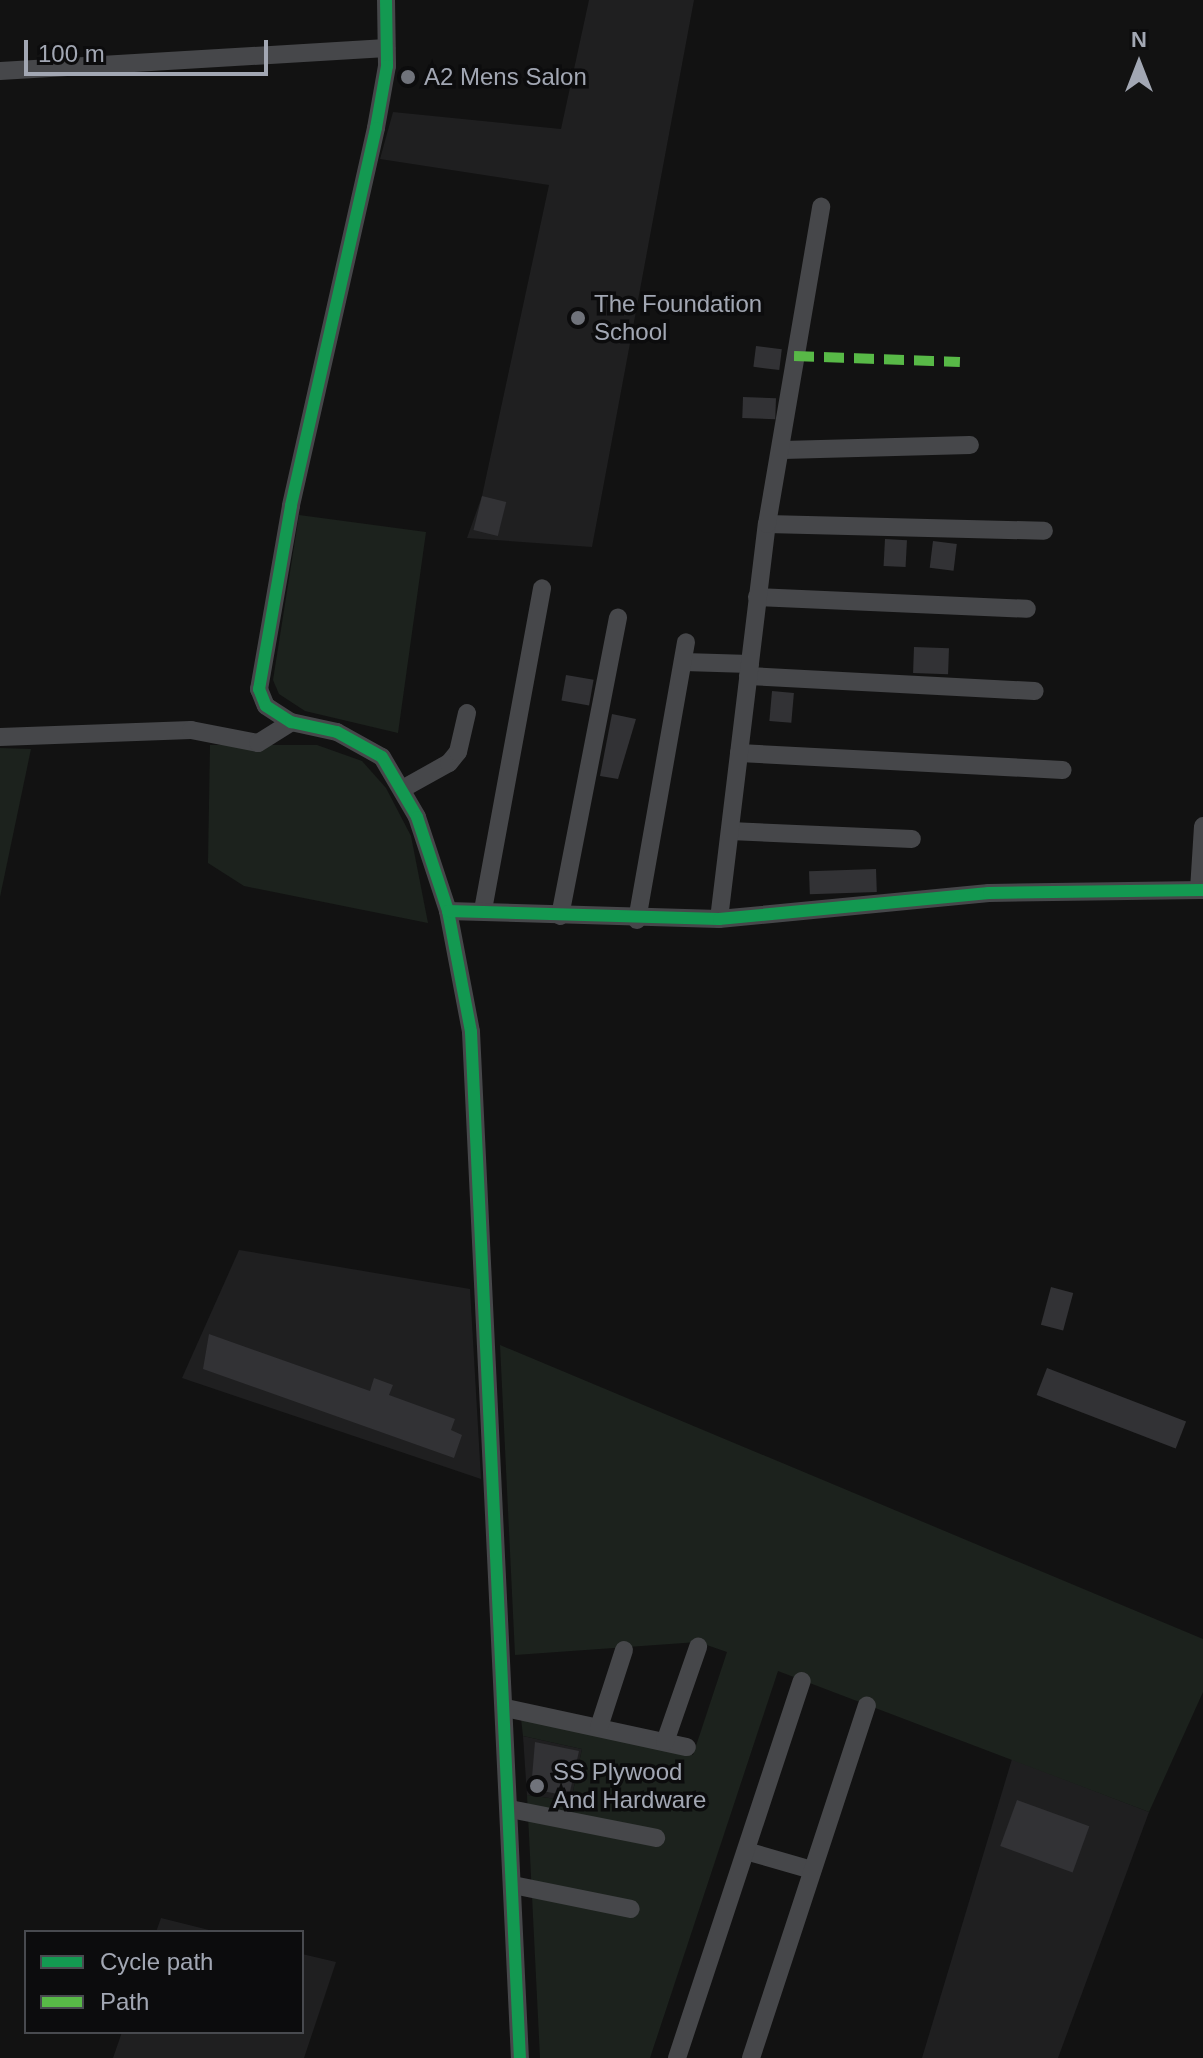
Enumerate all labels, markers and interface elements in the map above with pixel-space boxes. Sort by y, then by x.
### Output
scale bar [28,24,272,74]
north arrow [1099,24,1179,104]
text: N [1131,27,1147,52]
text: 100 m [38,40,105,67]
place label: A2 Mens Salon [424,63,587,91]
marker: A2 Mens Salon [399,68,417,86]
place label: The Foundation School [594,290,762,346]
marker: The Foundation School [569,309,587,327]
place label: SS Plywood And Hardware [553,1758,706,1814]
marker: SS Plywood And Hardware [528,1777,546,1795]
legend [24,1930,304,2034]
text: Cycle path [100,1948,213,1975]
text: Path [100,1988,149,2015]

